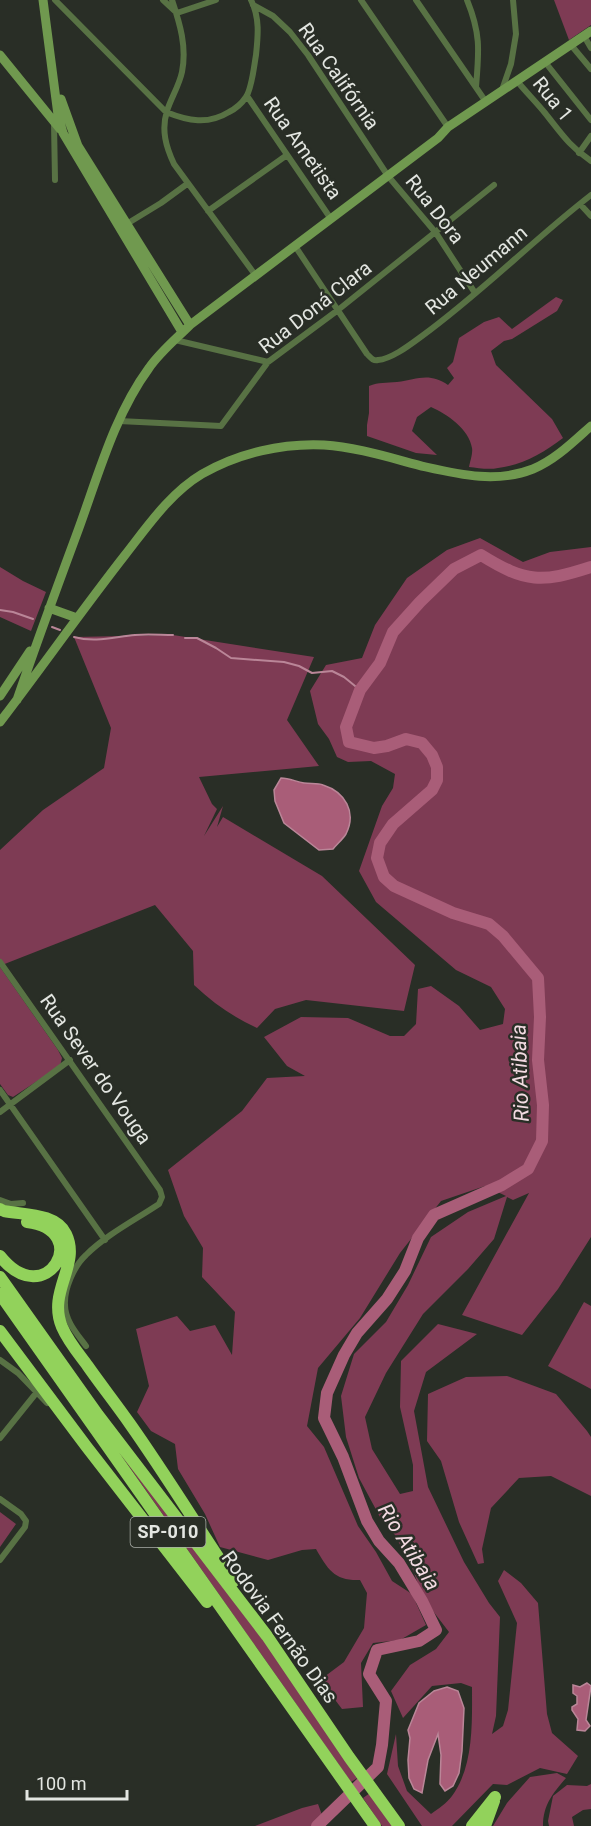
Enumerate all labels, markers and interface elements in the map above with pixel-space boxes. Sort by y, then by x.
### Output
street label: Rua Califórnia [293,18,385,134]
street label: Rua 1 [528,72,578,126]
street label: Rua Ametista [259,92,347,204]
street label: Rua Dora [401,170,469,248]
street label: Rua Neumann [420,220,532,320]
street label: Rua Doná Clara [254,255,376,359]
street label: Rua Sever do Vouga [35,989,157,1149]
water label: Rio Atibaia [506,1024,534,1122]
water label: Rio Atibaia [373,1499,445,1595]
road number: SP-010 [130,1517,206,1547]
street label: Rodovia Fernão Dias [217,1546,343,1708]
scale bar [27,1763,128,1801]
text: 100 m [36,1773,87,1794]

